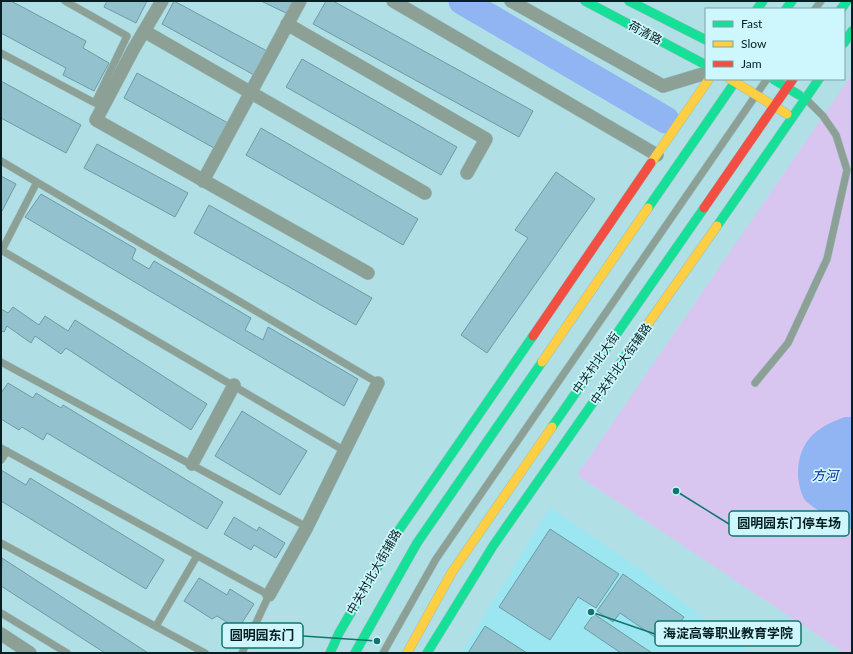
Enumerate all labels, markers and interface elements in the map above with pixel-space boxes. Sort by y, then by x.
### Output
legend [705,8,845,80]
text: Fast [741,16,763,31]
street label: 荷清路 [626,17,665,48]
text: Slow [741,36,767,51]
text: Jam [741,56,762,71]
street label: 中关村北大街辅路 [587,320,654,407]
street label: 中关村北大街 [569,329,622,397]
water label: 方河 [812,467,841,483]
callout: 圆明园东门停车场 [729,511,849,536]
text: 圆明园东门停车场 [737,515,841,531]
street label: 中关村北大街辅路 [343,526,404,617]
callout: 海淀高等职业教育学院 [655,621,801,646]
callout: 圆明园东门 [222,623,303,648]
text: 海淀高等职业教育学院 [663,625,793,641]
text: 圆明园东门 [229,627,295,643]

